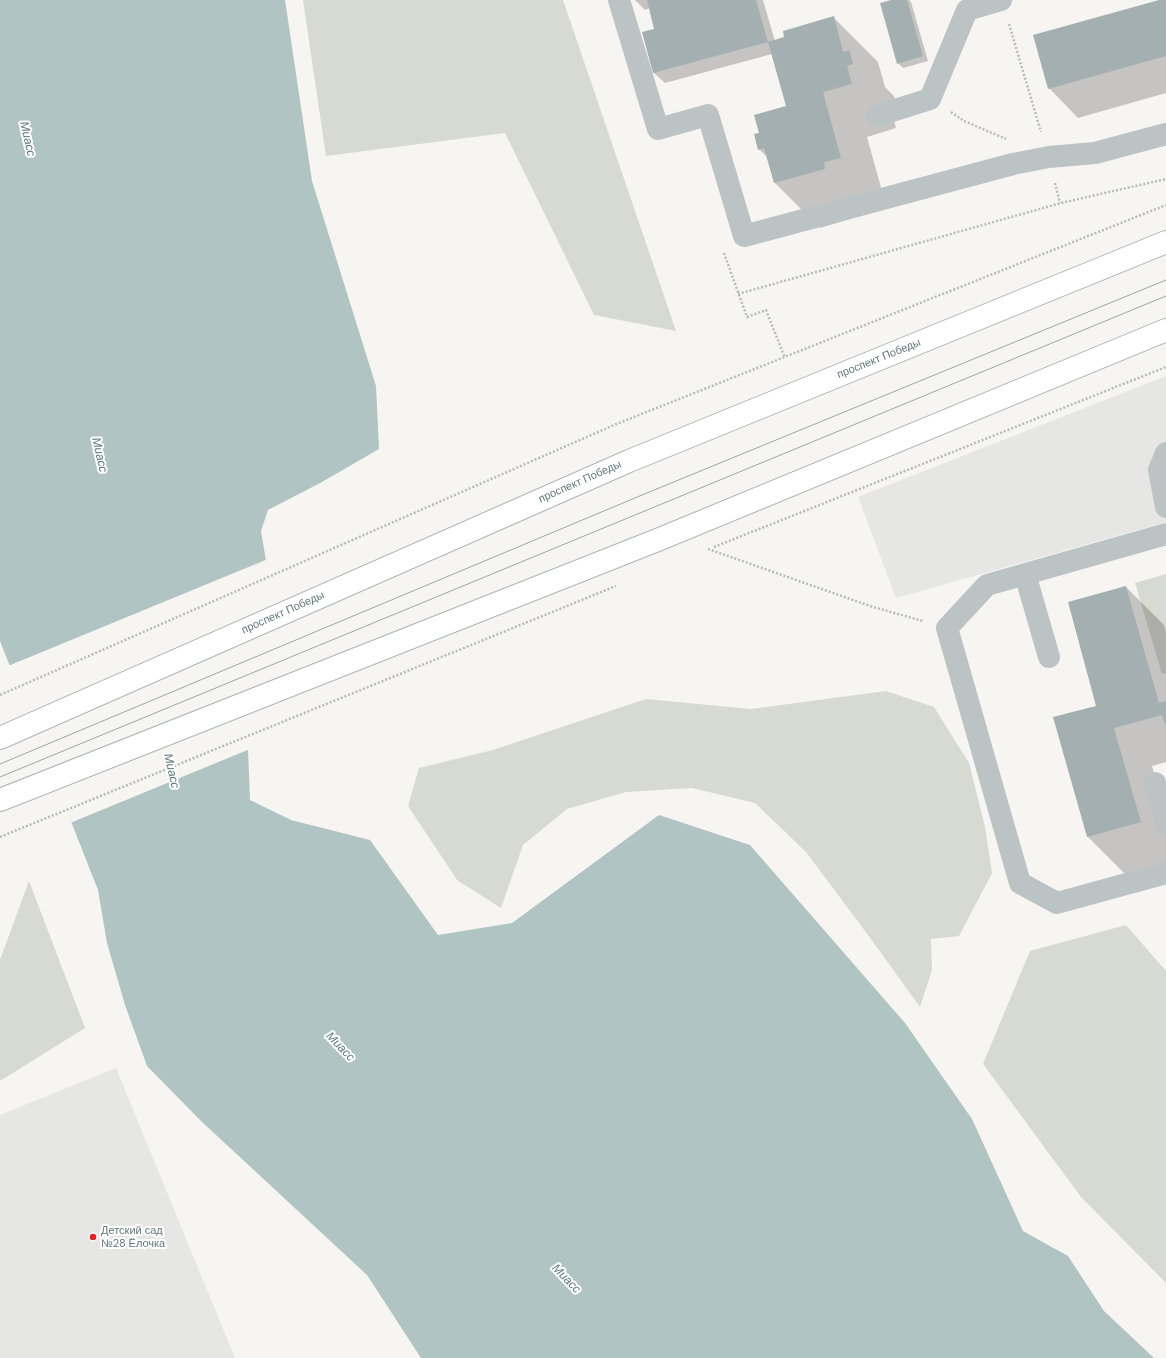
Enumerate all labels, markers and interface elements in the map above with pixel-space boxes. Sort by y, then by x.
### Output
water label: Миасс [16,120,38,158]
street label: проспект Победы [835,336,923,382]
water label: Миасс [88,436,110,474]
street label: проспект Победы [537,458,623,506]
street label: проспект Победы [240,589,326,637]
water label: Миасс [160,752,182,790]
water label: Миасс [323,1029,357,1065]
place label: Детский сад №28 Ёлочка [101,1224,165,1250]
marker: Детский сад №28 Ёлочка [88,1232,98,1242]
water label: Миасс [549,1261,583,1297]

